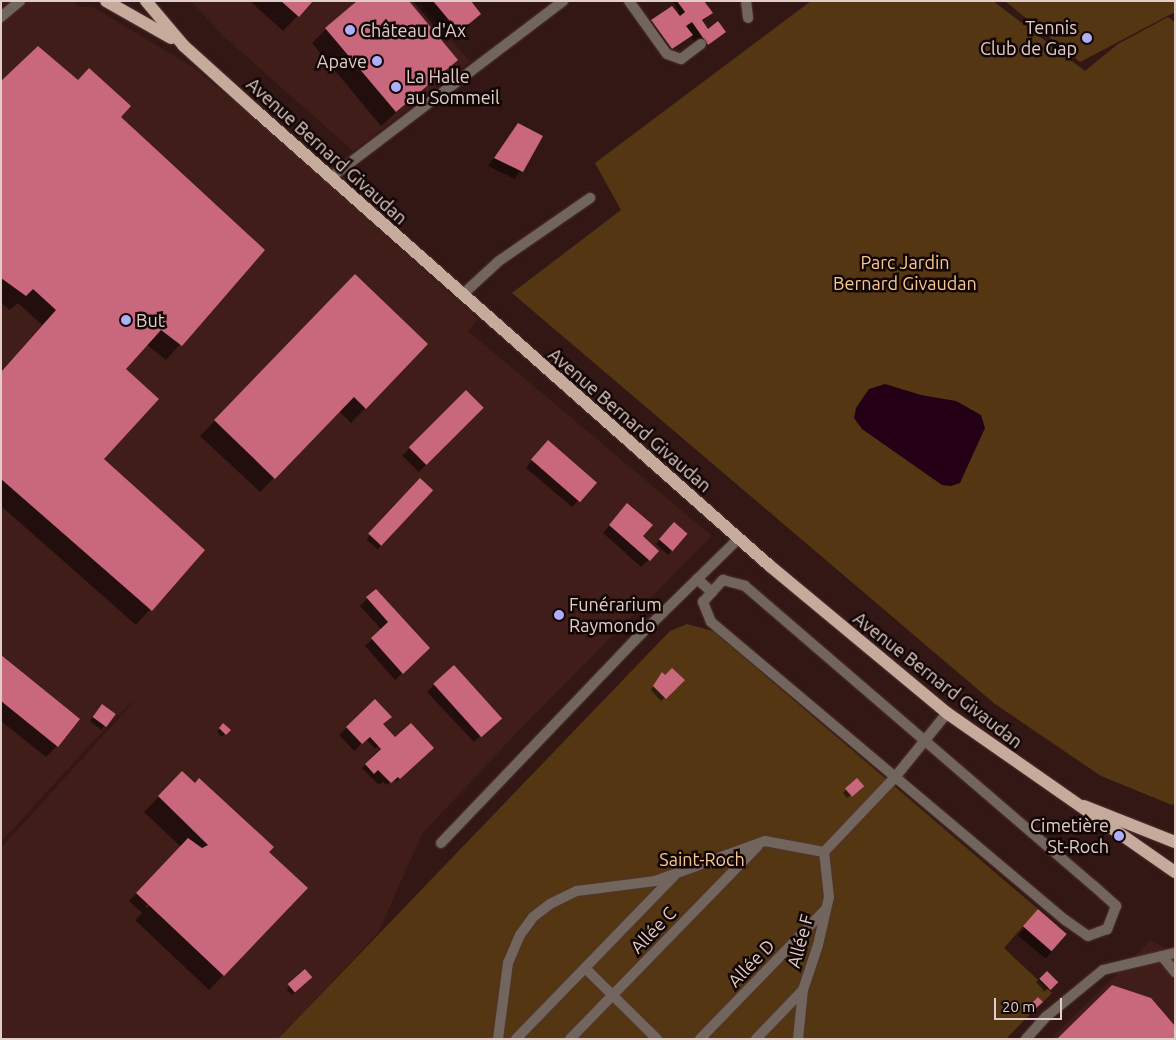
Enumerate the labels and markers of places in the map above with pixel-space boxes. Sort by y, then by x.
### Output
place label: Tennis Club de Gap [980,17,1077,59]
place label: Château d'Ax [360,19,466,41]
marker: Château d'Ax [344,24,356,36]
marker: Tennis Club de Gap [1081,32,1093,44]
place label: Apave [317,50,367,72]
marker: Apave [371,55,383,67]
place label: La Halle au Sommeil [406,66,500,108]
marker: La Halle au Sommeil [390,81,402,93]
place label: But [136,309,165,331]
marker: But [120,314,132,326]
place label: Funérarium Raymondo [569,594,662,636]
marker: Funérarium Raymondo [553,609,565,621]
place label: Cimetière St-Roch [1030,815,1109,858]
marker: Cimetière St-Roch [1113,830,1125,842]

